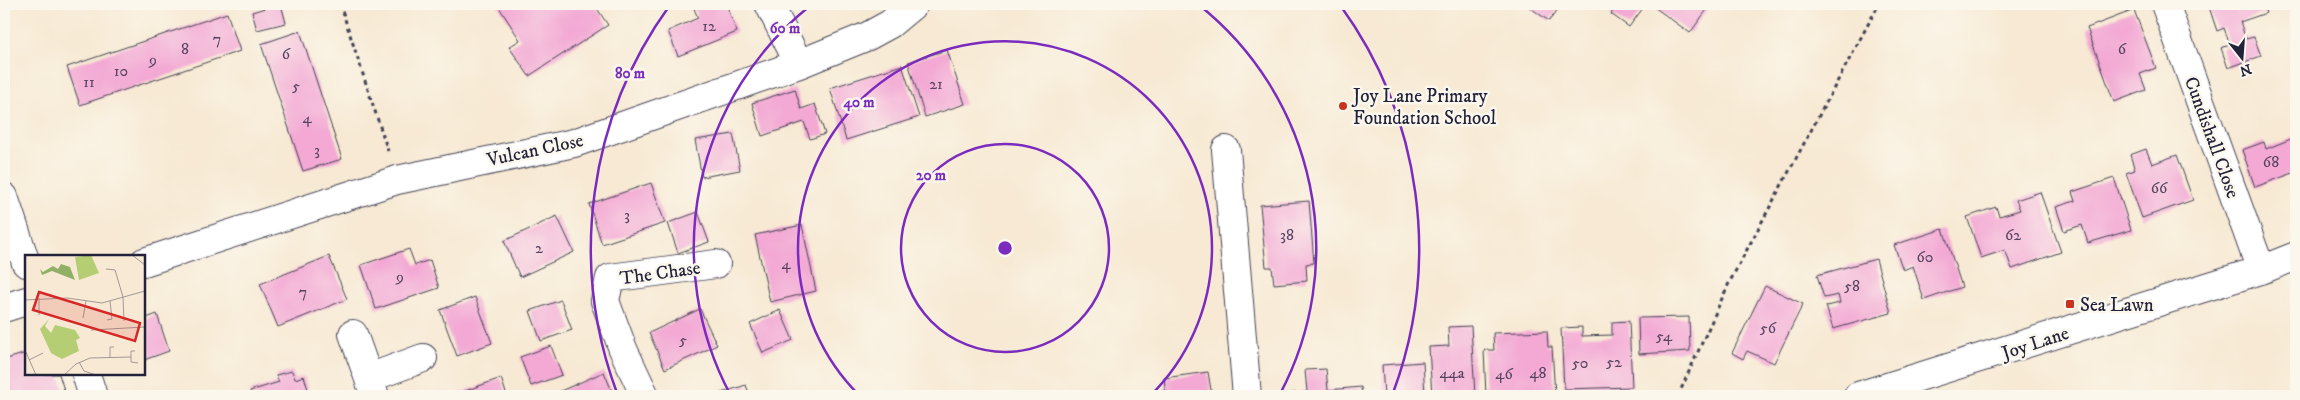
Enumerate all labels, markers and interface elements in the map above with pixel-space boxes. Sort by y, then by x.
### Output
house number: 12 [702,16,716,36]
text: 60 m [770,19,801,38]
house number: 7 [213,29,221,49]
north arrow [2218,32,2268,82]
house number: 8 [181,39,189,59]
house number: 6 [2118,39,2127,59]
house number: 6 [282,44,291,64]
house number: 9 [148,50,157,70]
text: N [2237,59,2254,80]
house number: 10 [114,61,128,81]
text: 80 m [615,64,646,83]
house number: 11 [83,72,95,92]
house number: 21 [929,74,943,94]
street label: Cundishall Close [2179,74,2244,202]
house number: 5 [292,76,300,96]
place label: Joy Lane Primary Foundation School [1351,85,1497,130]
text: 40 m [842,93,875,112]
marker: Joy Lane Primary Foundation School [1337,100,1349,112]
house number: 4 [302,108,312,128]
street label: Vulcan Close [484,129,586,172]
house number: 3 [314,140,320,160]
house number: 68 [2263,152,2279,172]
text: 20 m [916,166,947,185]
house number: 66 [2151,178,2168,198]
house number: 3 [624,205,630,225]
house number: 38 [1280,225,1294,245]
house number: 62 [2005,225,2021,245]
house number: 2 [535,238,543,258]
centre of rings [996,239,1014,257]
house number: 60 [1917,247,1933,267]
house number: 4 [781,254,791,274]
inset map [25,255,145,375]
street label: The Chase [618,256,702,291]
house number: 9 [395,267,404,287]
house number: 58 [1844,276,1860,296]
house number: 7 [299,282,307,302]
place label: Sea Lawn [2080,294,2154,317]
marker: Sea Lawn [2064,298,2076,310]
house number: 56 [1760,318,1777,338]
street label: Joy Lane [1997,322,2072,366]
house number: 54 [1656,326,1673,346]
house number: 5 [679,330,687,350]
house number: 52 [1606,352,1622,372]
house number: 50 [1572,353,1588,373]
house number: 44a [1439,363,1465,383]
house number: 48 [1529,363,1547,383]
house number: 46 [1495,364,1513,384]

